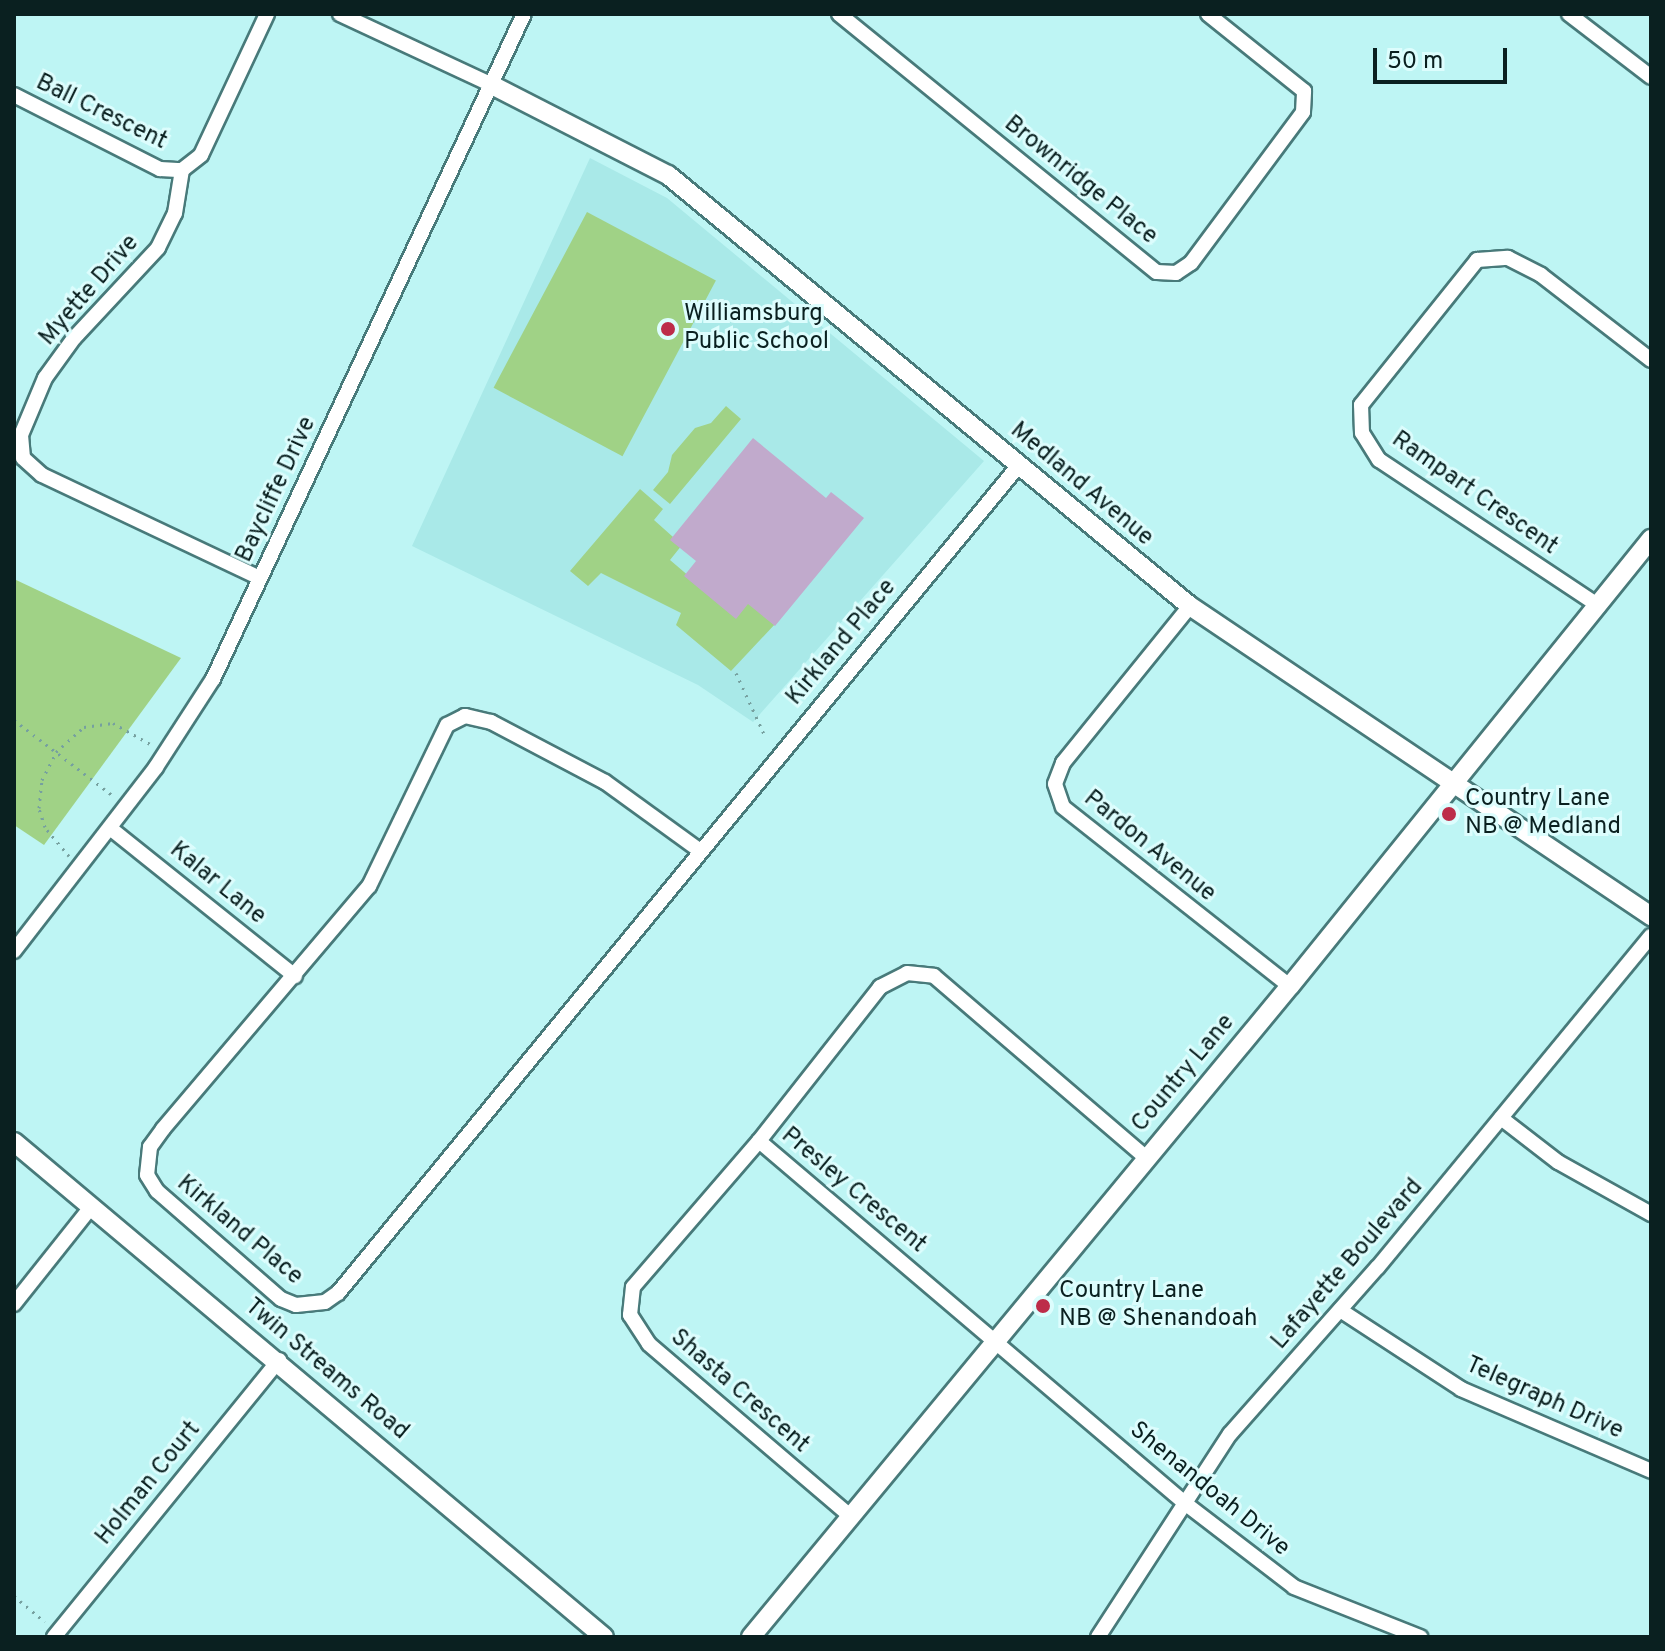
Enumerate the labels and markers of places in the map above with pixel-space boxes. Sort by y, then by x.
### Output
place label: Williamsburg Public School [684,301,829,357]
marker: Williamsburg Public School [659,320,677,338]
place label: Country Lane NB @ Medland [1465,786,1621,842]
marker: Country Lane NB @ Medland [1440,805,1458,823]
place label: Country Lane NB @ Shenandoah [1059,1278,1258,1334]
marker: Country Lane NB @ Shenandoah [1034,1297,1052,1315]

